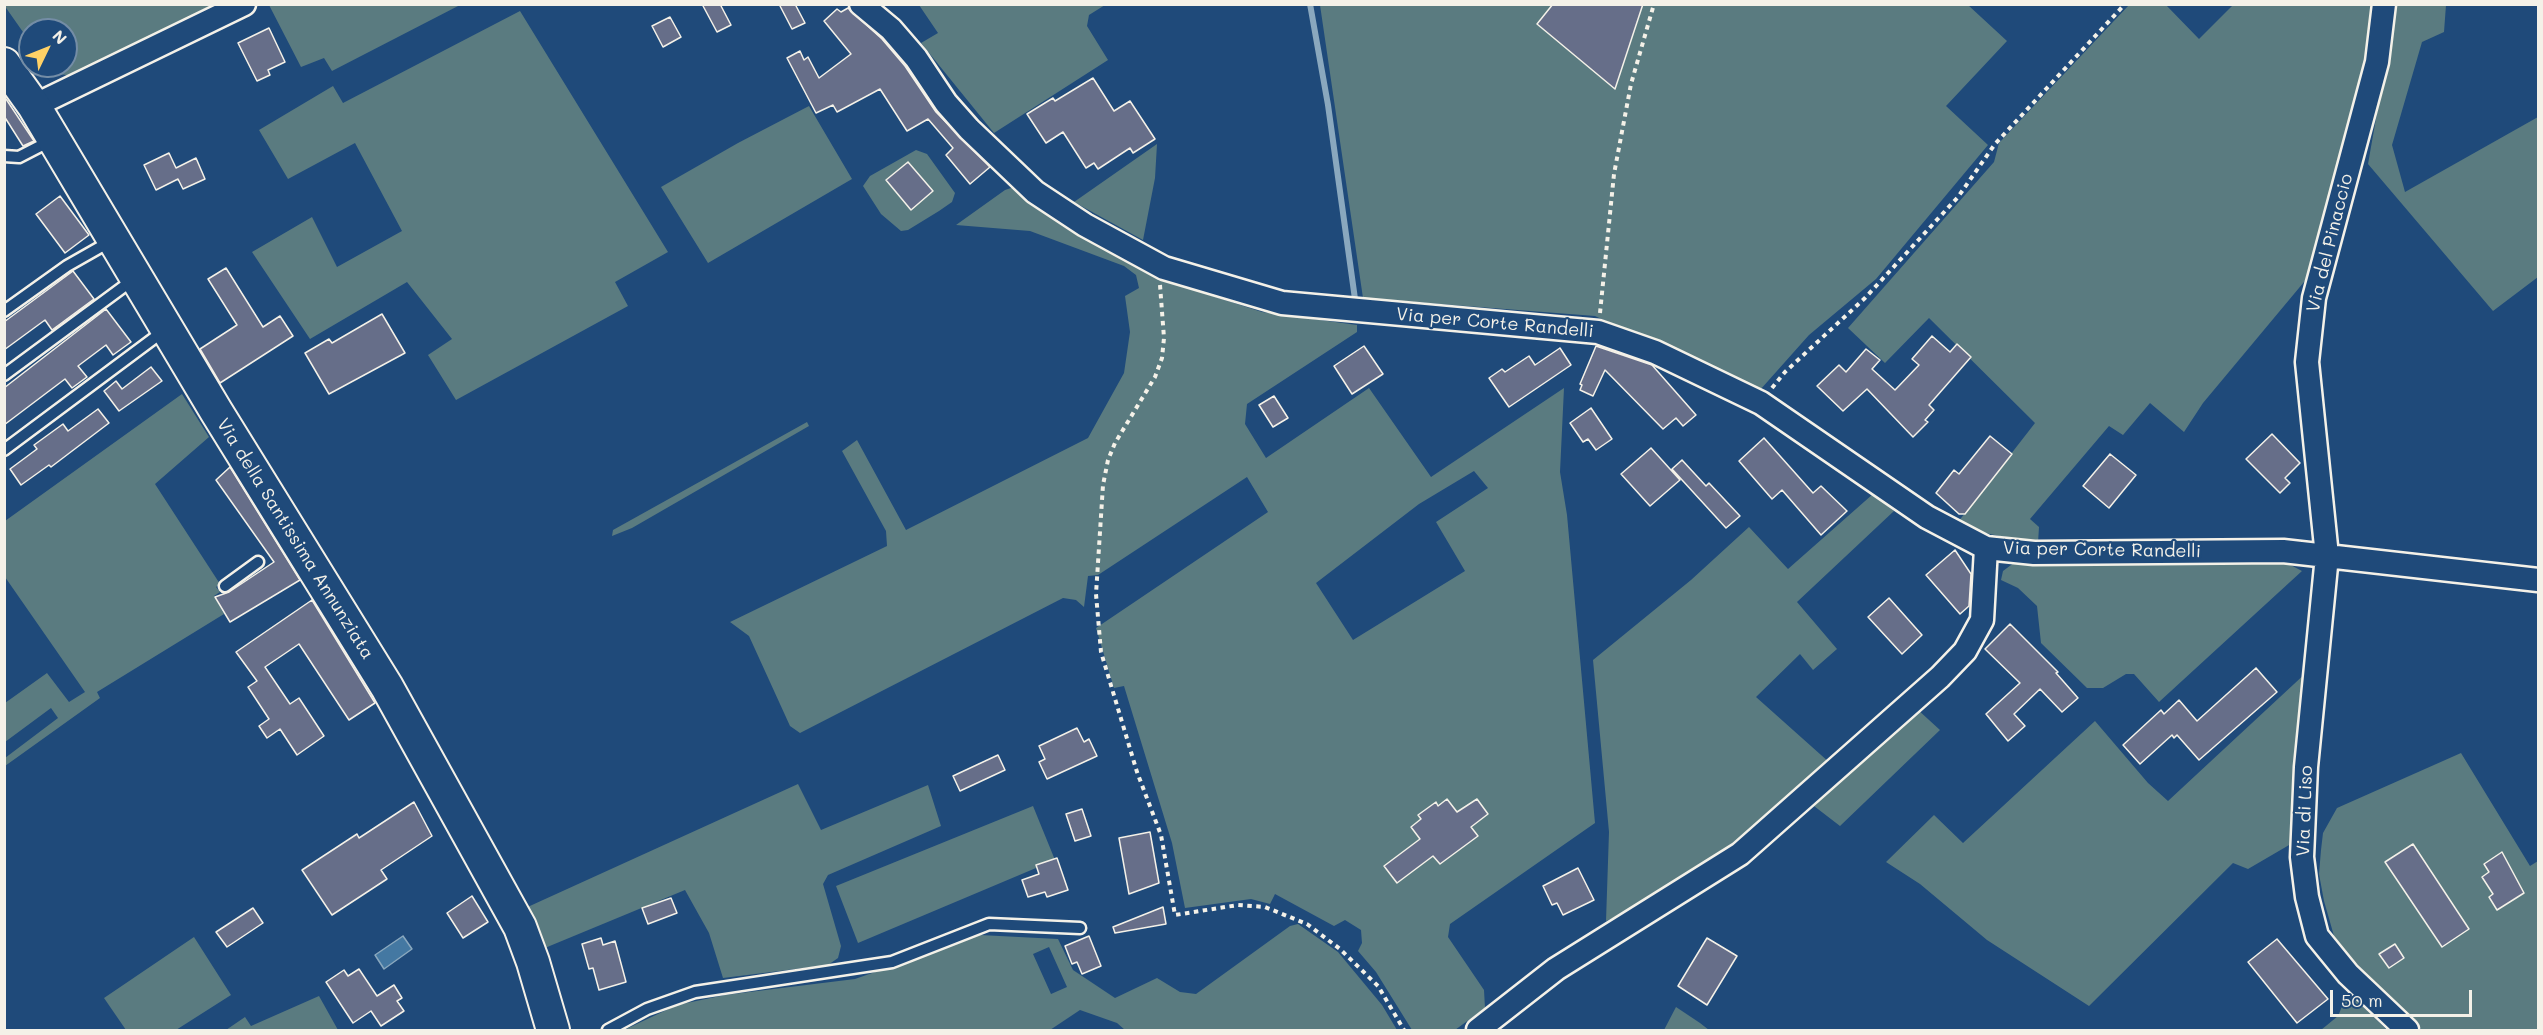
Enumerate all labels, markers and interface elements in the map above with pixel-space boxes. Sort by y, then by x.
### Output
north arrow [18,18,78,78]
text: N [48,25,72,48]
street label: Via del Pinaccio [2302,172,2358,314]
street label: Via per Corte Randelli [1395,304,1595,342]
street label: Via della Santissima Annunziata [212,415,378,663]
street label: Via per Corte Randelli [2003,537,2201,563]
street label: Via di Liso [2293,765,2317,857]
scale bar [2333,978,2476,1016]
text: 50 m [2341,988,2383,1012]

